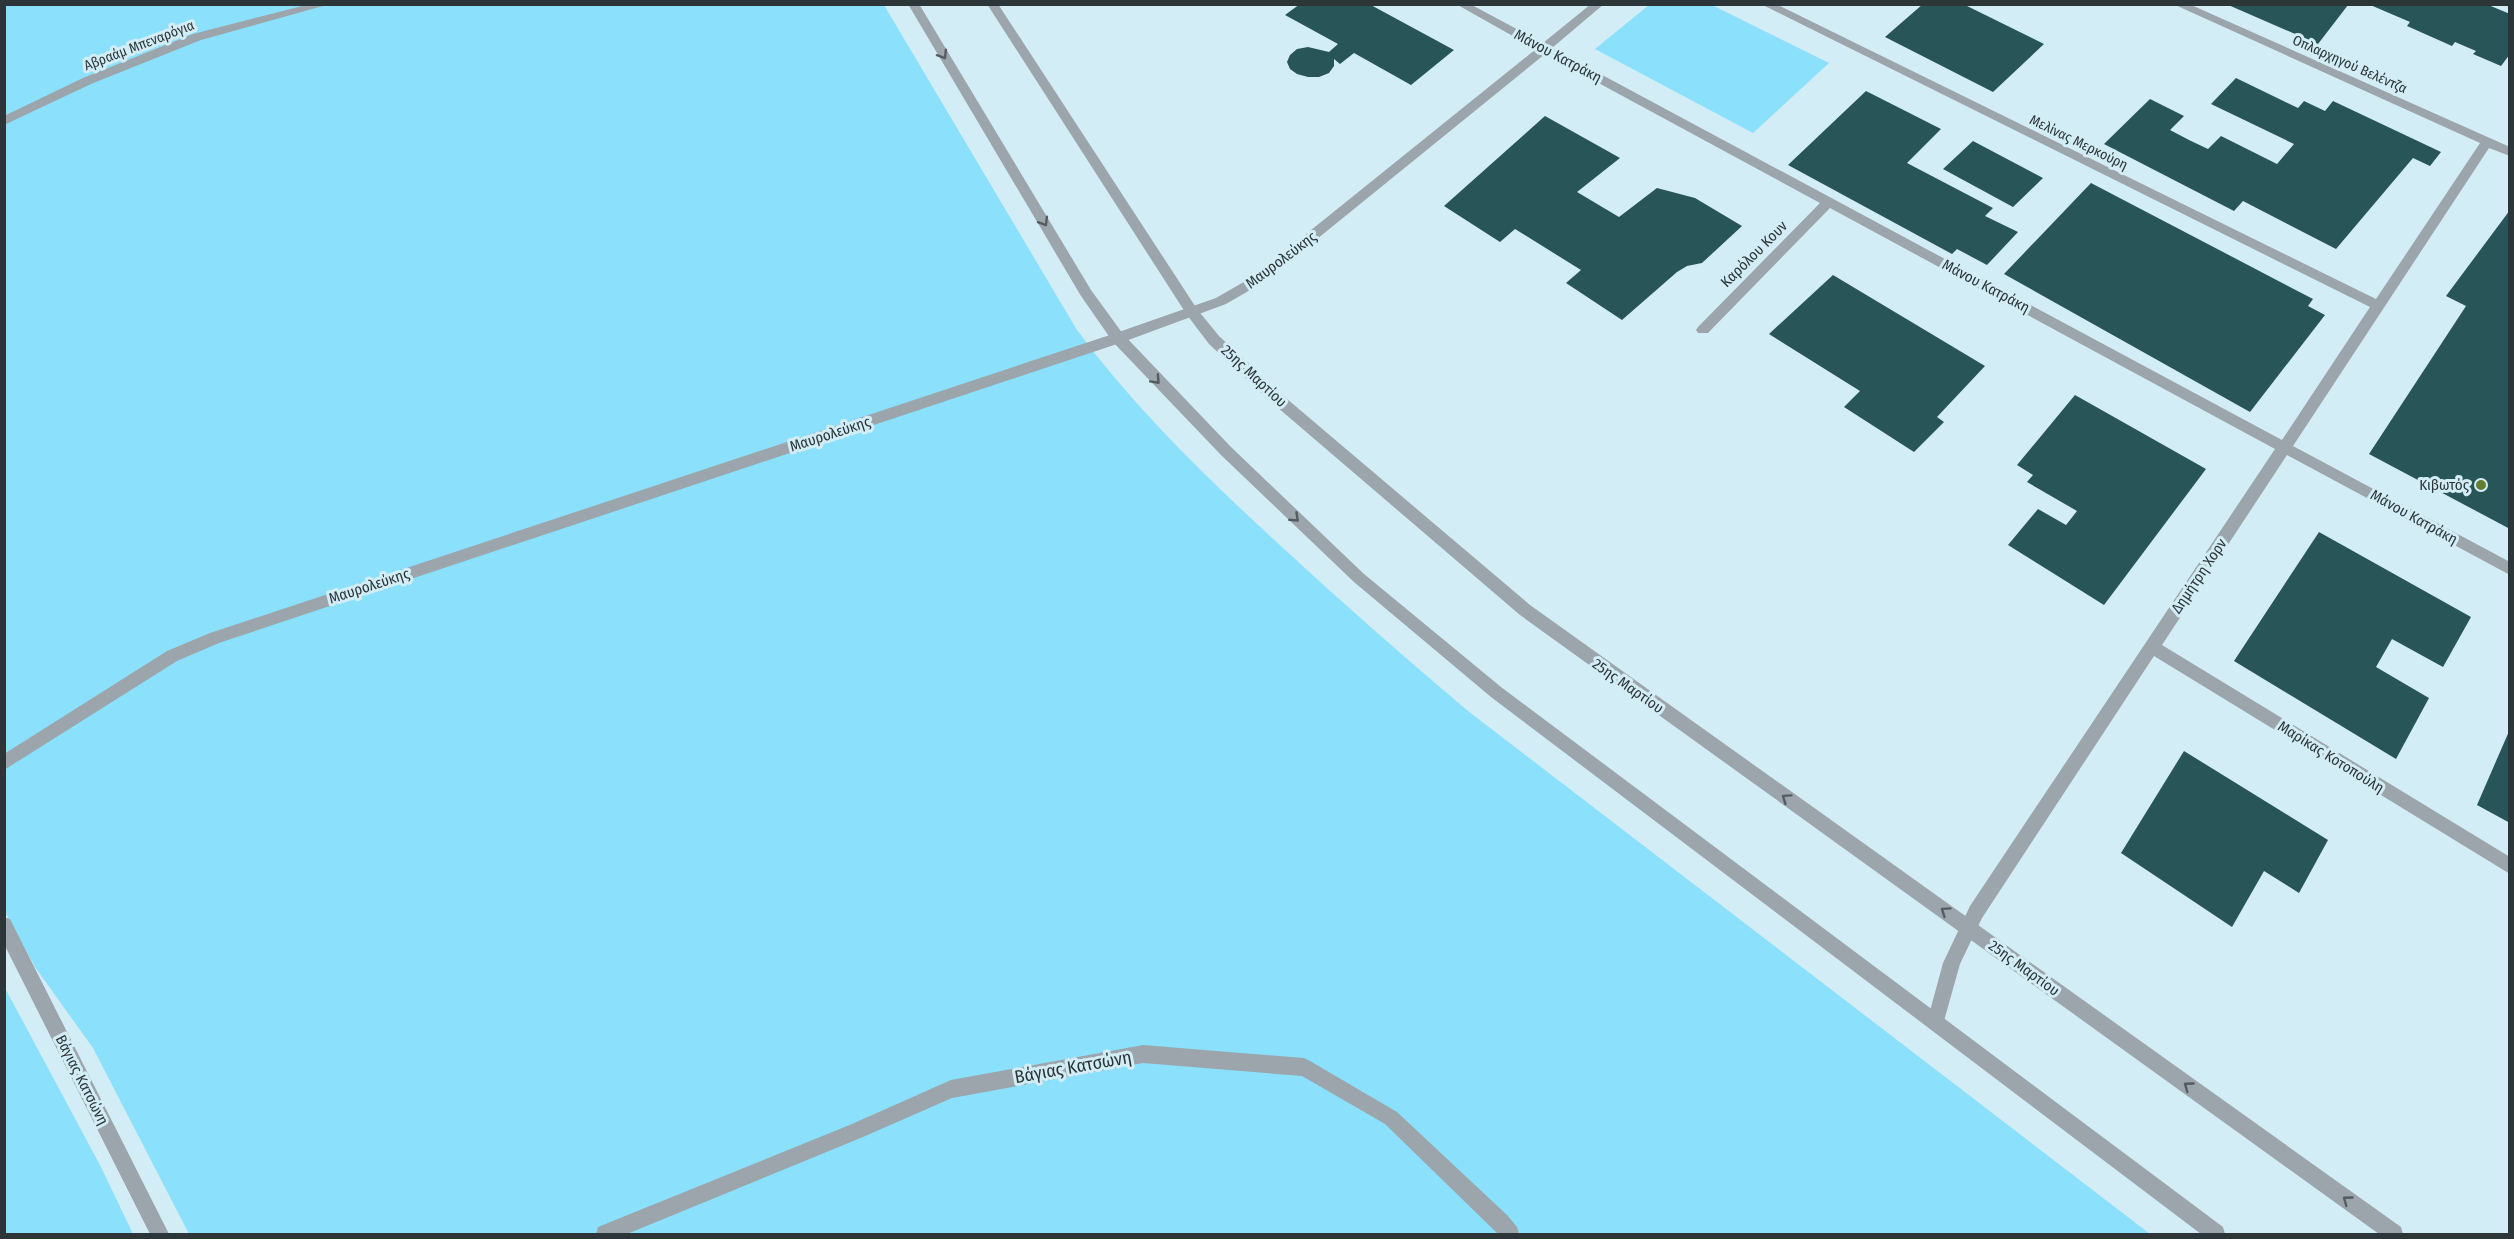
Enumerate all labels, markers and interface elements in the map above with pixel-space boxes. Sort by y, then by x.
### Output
street label: Αβραάμ Μπεναρόγια [82,17,197,74]
street label: Μάνου Κατράκη [1511,25,1605,87]
street label: Οπλαρχηγού Βελέντζα [2290,32,2410,97]
one-way arrow [936,49,948,59]
street label: Μελίνας Μερκούρη [2027,111,2131,174]
one-way arrow [1036,216,1048,226]
street label: Καρόλου Κουν [1717,217,1791,291]
street label: Μαυρολεύκης [1242,227,1320,292]
street label: Μάνου Κατράκη [1939,255,2033,317]
street label: 25ης Μαρτίου [1218,341,1290,411]
one-way arrow [1149,373,1160,384]
street label: Μαυρολεύκης [787,412,873,456]
place label: Κιβωτός [2419,476,2470,494]
marker: Κιβωτός [2474,478,2488,492]
street label: Μάνου Κατράκη [2367,486,2461,548]
one-way arrow [1288,511,1298,522]
street label: Δημήτρη Χορν [2167,535,2231,617]
street label: Μαυρολεύκης [326,564,412,608]
street label: 25ης Μαρτίου [1589,655,1667,717]
street label: Μαρίκας Κοτοπούλη [2275,717,2387,797]
one-way arrow [1782,794,1793,805]
one-way arrow [1940,907,1951,918]
street label: 25ης Μαρτίου [1985,936,2063,1000]
street label: Βάγιας Κατσώνη [52,1032,112,1128]
street label: Βάγιας Κατσώνη [1013,1046,1133,1088]
one-way arrow [2184,1082,2195,1093]
one-way arrow [2342,1196,2353,1207]

